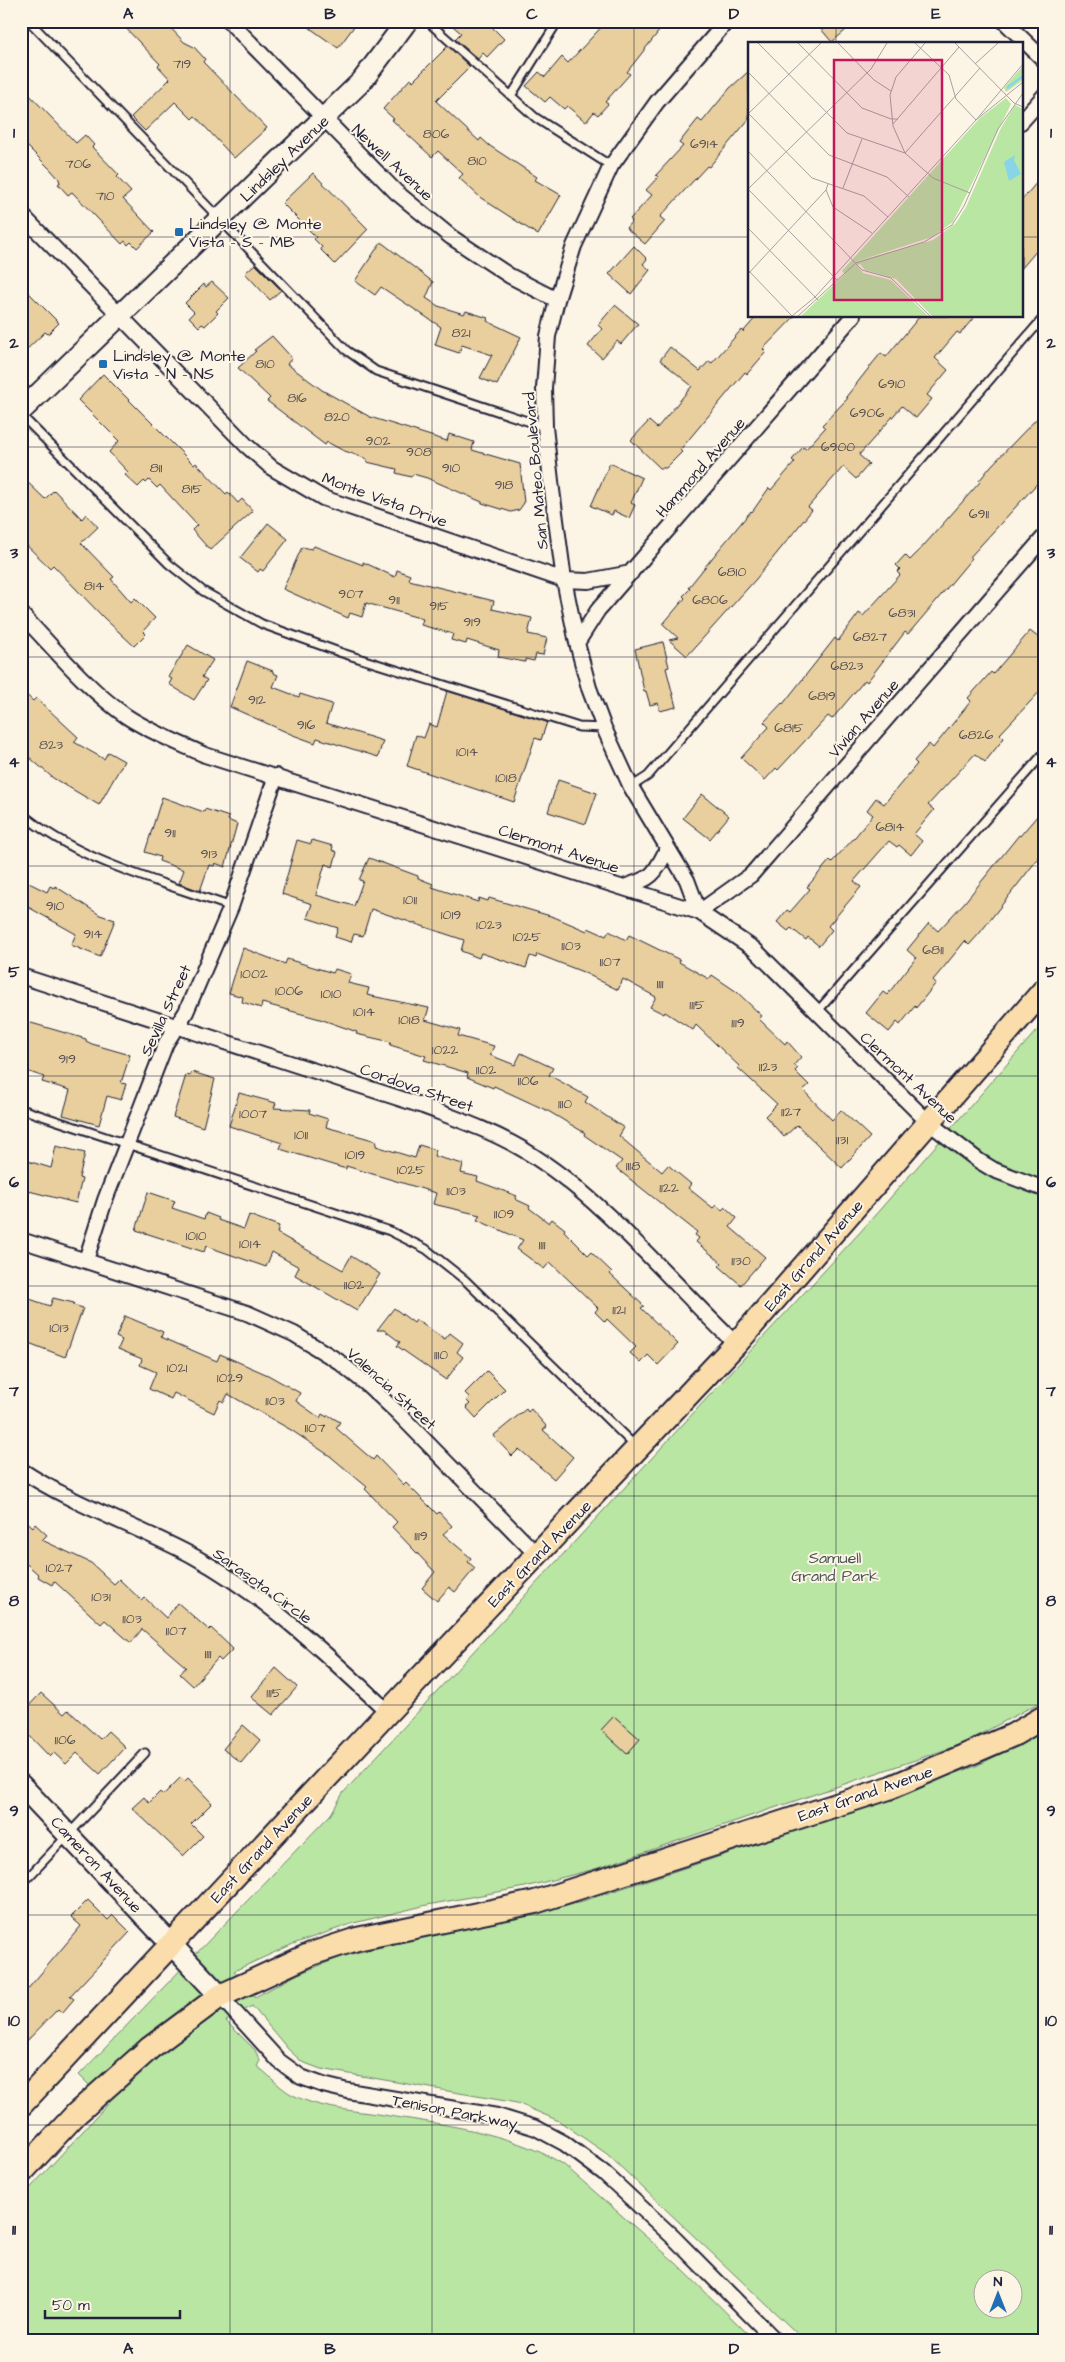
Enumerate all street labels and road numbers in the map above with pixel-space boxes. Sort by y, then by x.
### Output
street label: Lindsley Avenue [235,110,335,208]
street label: Newell Avenue [347,119,438,206]
street label: San Mateo Boulevard [518,391,554,551]
street label: Hammond Avenue [651,413,751,523]
street label: Monte Vista Drive [319,467,451,533]
street label: Vivian Avenue [823,674,904,763]
street label: Clermont Avenue [496,819,622,879]
street label: Sevilla Street [135,961,197,1060]
street label: Clermont Avenue [855,1027,962,1129]
street label: Cordova Street [357,1058,477,1118]
street label: East Grand Avenue [759,1195,869,1316]
street label: Valencia Street [342,1342,441,1435]
street label: East Grand Avenue [483,1495,597,1612]
street label: Sarasota Circle [208,1542,317,1629]
street label: East Grand Avenue [795,1760,936,1827]
street label: East Grand Avenue [206,1789,318,1908]
street label: Cameron Avenue [46,1812,147,1918]
street label: Tenison Parkway [390,2089,520,2136]

